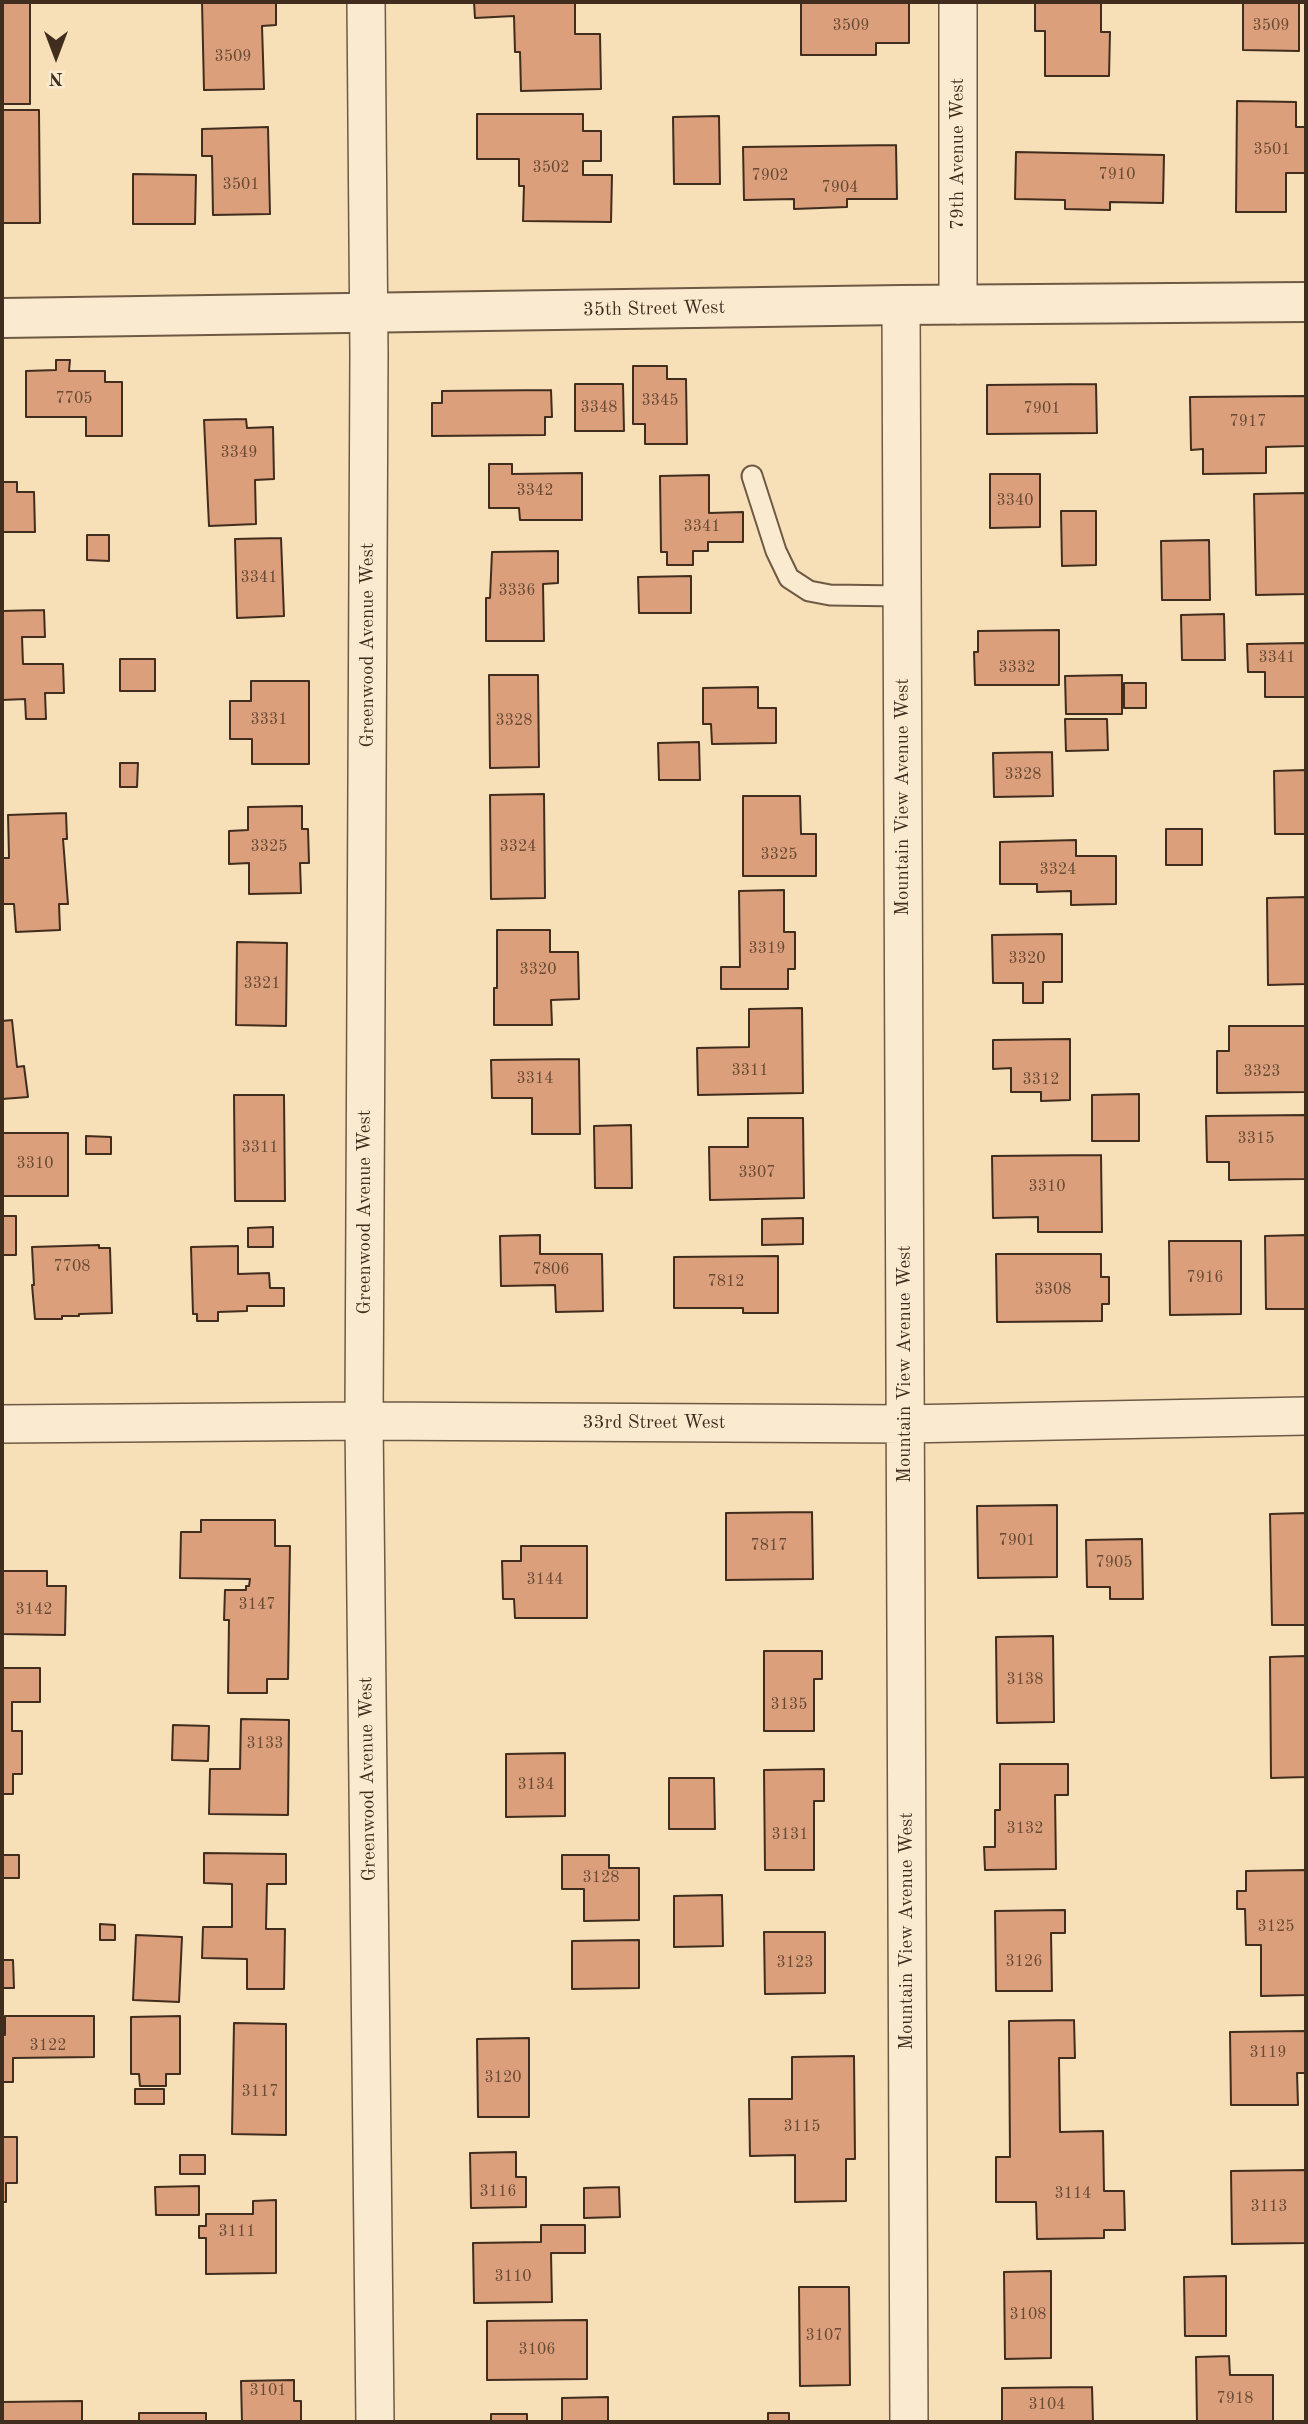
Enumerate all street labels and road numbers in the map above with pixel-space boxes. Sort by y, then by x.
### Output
street label: 79th Avenue West [947,78,969,230]
street label: 35th Street West [583,296,725,322]
street label: Greenwood Avenue West [357,543,379,747]
street label: Mountain View Avenue West [892,678,914,916]
street label: Greenwood Avenue West [354,1110,376,1314]
street label: Mountain View Avenue West [894,1245,916,1483]
street label: 33rd Street West [583,1412,725,1434]
street label: Greenwood Avenue West [355,1676,381,1882]
street label: Mountain View Avenue West [896,1812,918,2050]

